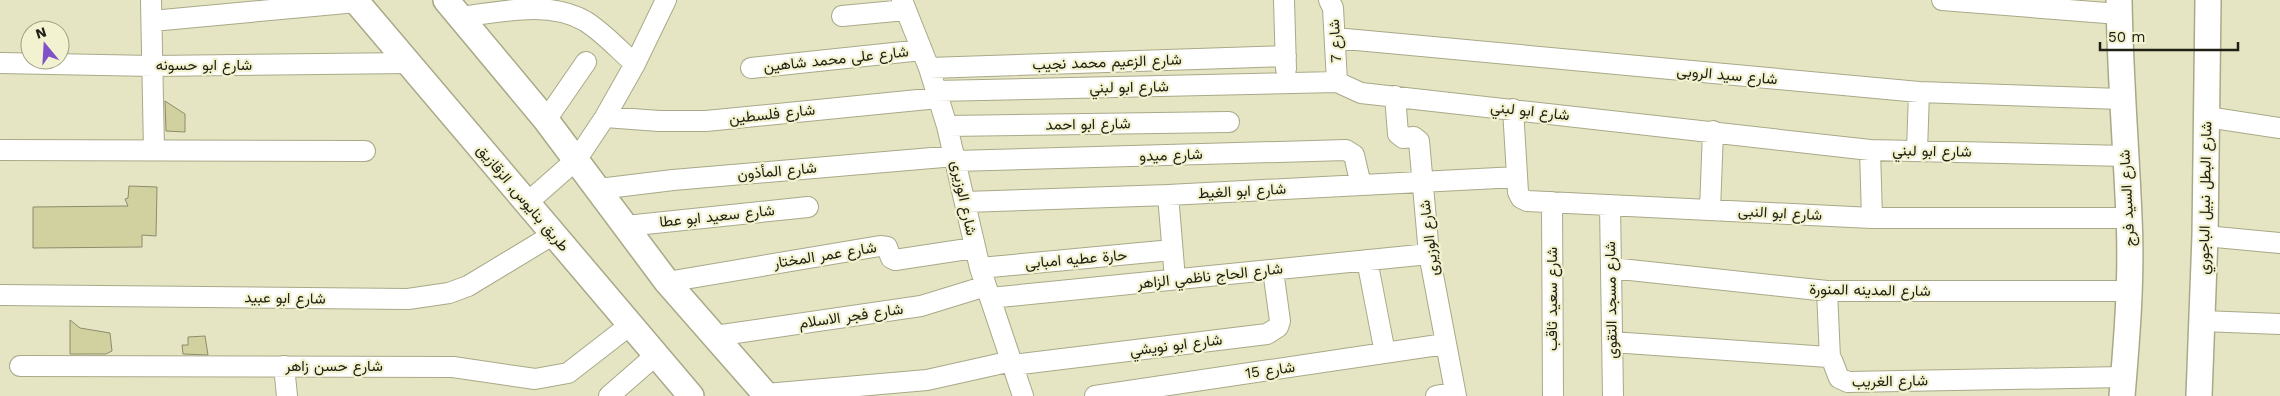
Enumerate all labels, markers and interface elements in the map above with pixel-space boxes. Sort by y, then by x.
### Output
street label: شارع 7 [1325,18,1347,63]
north arrow [20,20,70,70]
scale bar [2100,20,2238,52]
text: N [34,23,48,42]
text: 50 m [2108,28,2145,46]
street label: شارع على محمد شاهين [763,42,910,78]
street label: شارع الزعيم محمد نجيب [1032,50,1182,76]
street label: شارع ابو حسونه [156,56,252,76]
street label: شارع سيد الروبى [1676,62,1778,90]
street label: شارع ابو لبني [1089,77,1169,101]
street label: شارع ابو لبني [1489,98,1571,128]
street label: شارع فلسطين [728,101,816,129]
street label: شارع ابو احمد [1045,114,1131,136]
street label: شارع البطل نبيل الباجوري [2195,121,2219,275]
street label: طريق بنايوس, الزقازيق [472,141,573,256]
street label: شارع ابو لبني [1892,141,1972,165]
street label: شارع ميدو [1139,145,1203,167]
street label: شارع السيد فرج [2115,149,2141,247]
street label: شارع المأذون [737,159,818,185]
street label: شارع الوزيرى [945,159,981,238]
street label: شارع ابو الغيط [1197,180,1287,204]
street label: شارع الوزيرى [1415,199,1445,277]
street label: شارع سعيد ابو عطا [658,201,776,233]
street label: شارع ابو النبى [1737,202,1823,226]
street label: شارع عمر المختار [771,238,878,274]
street label: شارع مسجد التقوى [1601,241,1623,359]
street label: حارة عطيه امبابى [1024,246,1128,273]
street label: شارع سعيد ثاقب [1543,247,1563,351]
street label: شارع الحاج ناظمي الزاهر [1135,259,1284,297]
street label: شارع المدينه المنورة [1809,280,1931,302]
street label: شارع ابو عبيد [244,288,326,310]
street label: شارع فجر الاسلام [798,300,905,334]
street label: شارع ابو نويشي [1129,330,1224,364]
street label: شارع حسن زاهر [284,357,383,377]
street label: شارع 15 [1244,358,1296,384]
street label: شارع الغريب [1852,371,1928,393]

